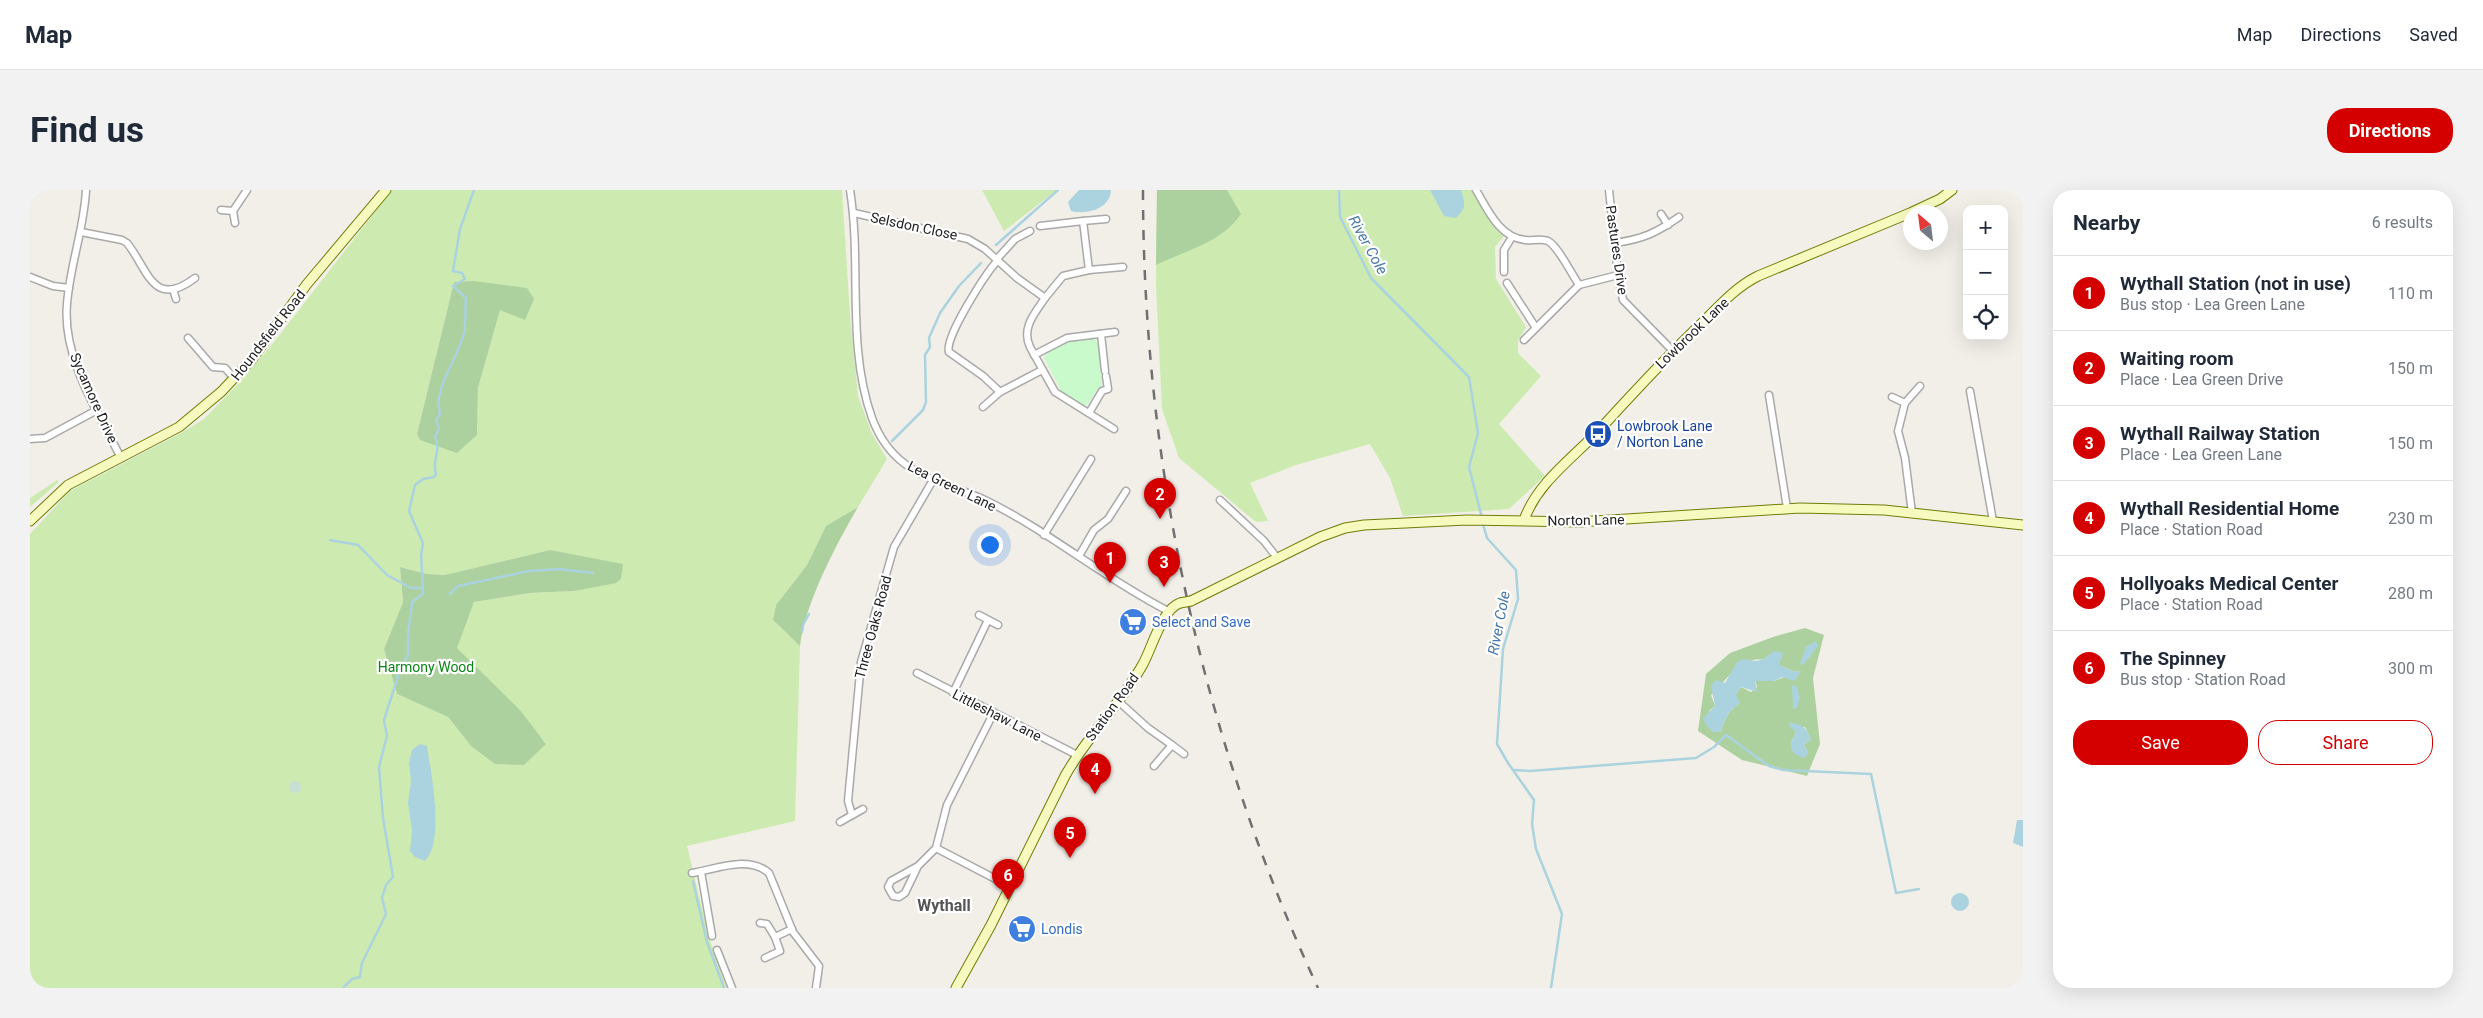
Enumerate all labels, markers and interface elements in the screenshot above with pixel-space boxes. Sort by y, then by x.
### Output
text: Map [25,21,72,49]
text: Map [2237,24,2272,45]
text: Directions [2300,24,2381,45]
text: Saved [2409,24,2458,45]
button: Directions [2327,108,2453,153]
text: Find us [30,110,144,151]
street label: Pastures Drive [1603,204,1631,296]
north arrow [1903,205,1948,250]
map controls [1963,205,2008,340]
button: + [1963,205,2008,250]
street label: Selsdon Close [869,209,959,243]
text: Nearby [2073,211,2140,235]
water label: River Cole [1344,212,1392,278]
text: 6 results [2372,213,2433,232]
button: − [1963,250,2008,295]
text: Wythall Station (not in use) [2120,272,2351,295]
text: 1 [2084,284,2094,303]
text: 110 m [2388,284,2433,303]
street label: Houndsfield Road [228,286,308,384]
street label: Lowbrook Lane [1652,294,1732,372]
button: locate [1963,295,2008,340]
text: Bus stop · Lea Green Lane [2120,295,2305,314]
text: Waiting room [2120,347,2234,370]
street label: Sycamore Drive [67,350,121,446]
text: 2 [2084,359,2094,378]
text: 150 m [2388,359,2433,378]
text: Place · Lea Green Drive [2120,370,2283,389]
place label: Lowbrook Lane / Norton Lane [1617,418,1712,450]
bus stop icon: Lowbrook Lane / Norton Lane [1583,419,1613,449]
text: Wythall Railway Station [2120,422,2320,445]
text: 3 [2084,434,2094,453]
text: 150 m [2388,434,2433,453]
text: Place · Lea Green Lane [2120,445,2282,464]
street label: Lea Green Lane [905,458,999,514]
pin: 2 [1144,478,1176,519]
text: Wythall Residential Home [2120,497,2339,520]
text: 4 [2084,509,2094,528]
text: 230 m [2388,509,2433,528]
street label: Norton Lane [1547,511,1625,529]
text: Place · Station Road [2120,520,2263,539]
your location [977,532,1003,558]
pin: 1 [1094,542,1126,583]
pin: 3 [1148,546,1180,587]
text: Hollyoaks Medical Center [2120,572,2339,595]
street label: Three Oaks Road [852,574,894,680]
text: 5 [2084,584,2094,603]
text: 280 m [2388,584,2433,603]
water label: River Cole [1484,589,1514,657]
text: Place · Station Road [2120,595,2263,614]
supermarket icon: Select and Save [1118,607,1148,637]
place label: Select and Save [1152,614,1251,630]
text: The Spinney [2120,647,2226,670]
park label: Harmony Wood [378,659,474,675]
text: 6 [2084,659,2094,678]
text: 300 m [2388,659,2433,678]
street label: Station Road [1082,670,1142,744]
text: Bus stop · Station Road [2120,670,2286,689]
street label: Littleshaw Lane [950,686,1044,744]
button: Save [2073,720,2248,765]
button: Share [2258,720,2433,765]
pin: 4 [1079,753,1111,794]
pin: 5 [1054,817,1086,858]
pin: 6 [992,859,1024,900]
district label: Wythall [917,896,971,915]
supermarket icon: Londis [1007,914,1037,944]
place label: Londis [1041,921,1083,937]

